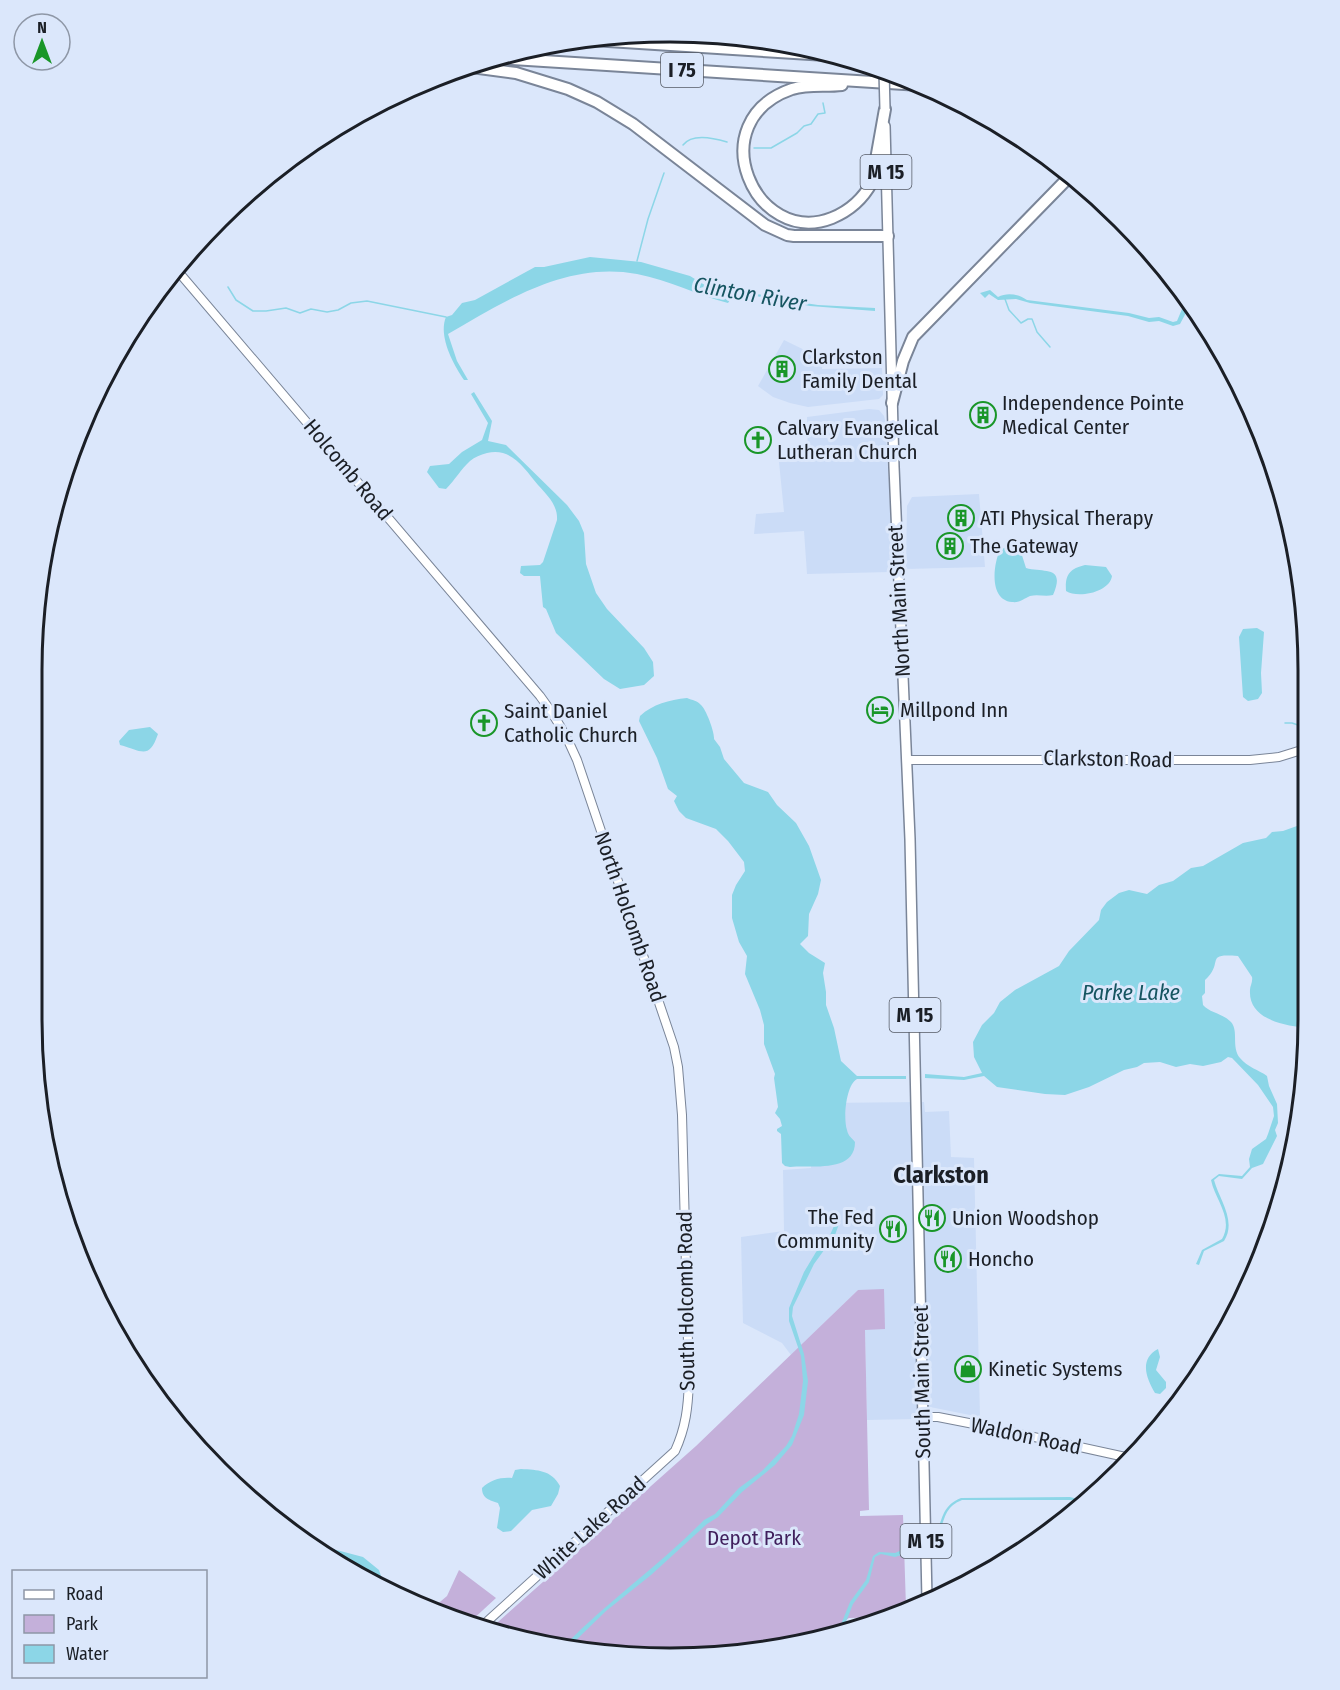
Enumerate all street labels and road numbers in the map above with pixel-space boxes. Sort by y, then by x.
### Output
road number: I 75 [661,53,703,87]
road number: M 15 [860,155,912,189]
street label: Holcomb Road [298,414,398,526]
street label: North Main Street [882,524,916,678]
street label: Clarkston Road [1043,745,1173,773]
street label: North Holcomb Road [589,828,671,1006]
road number: M 15 [890,998,940,1032]
street label: South Holcomb Road [671,1211,701,1391]
street label: South Main Street [908,1305,936,1459]
street label: Waldon Road [968,1412,1084,1460]
street label: White Lake Road [529,1471,651,1585]
road number: M 15 [900,1524,952,1558]

